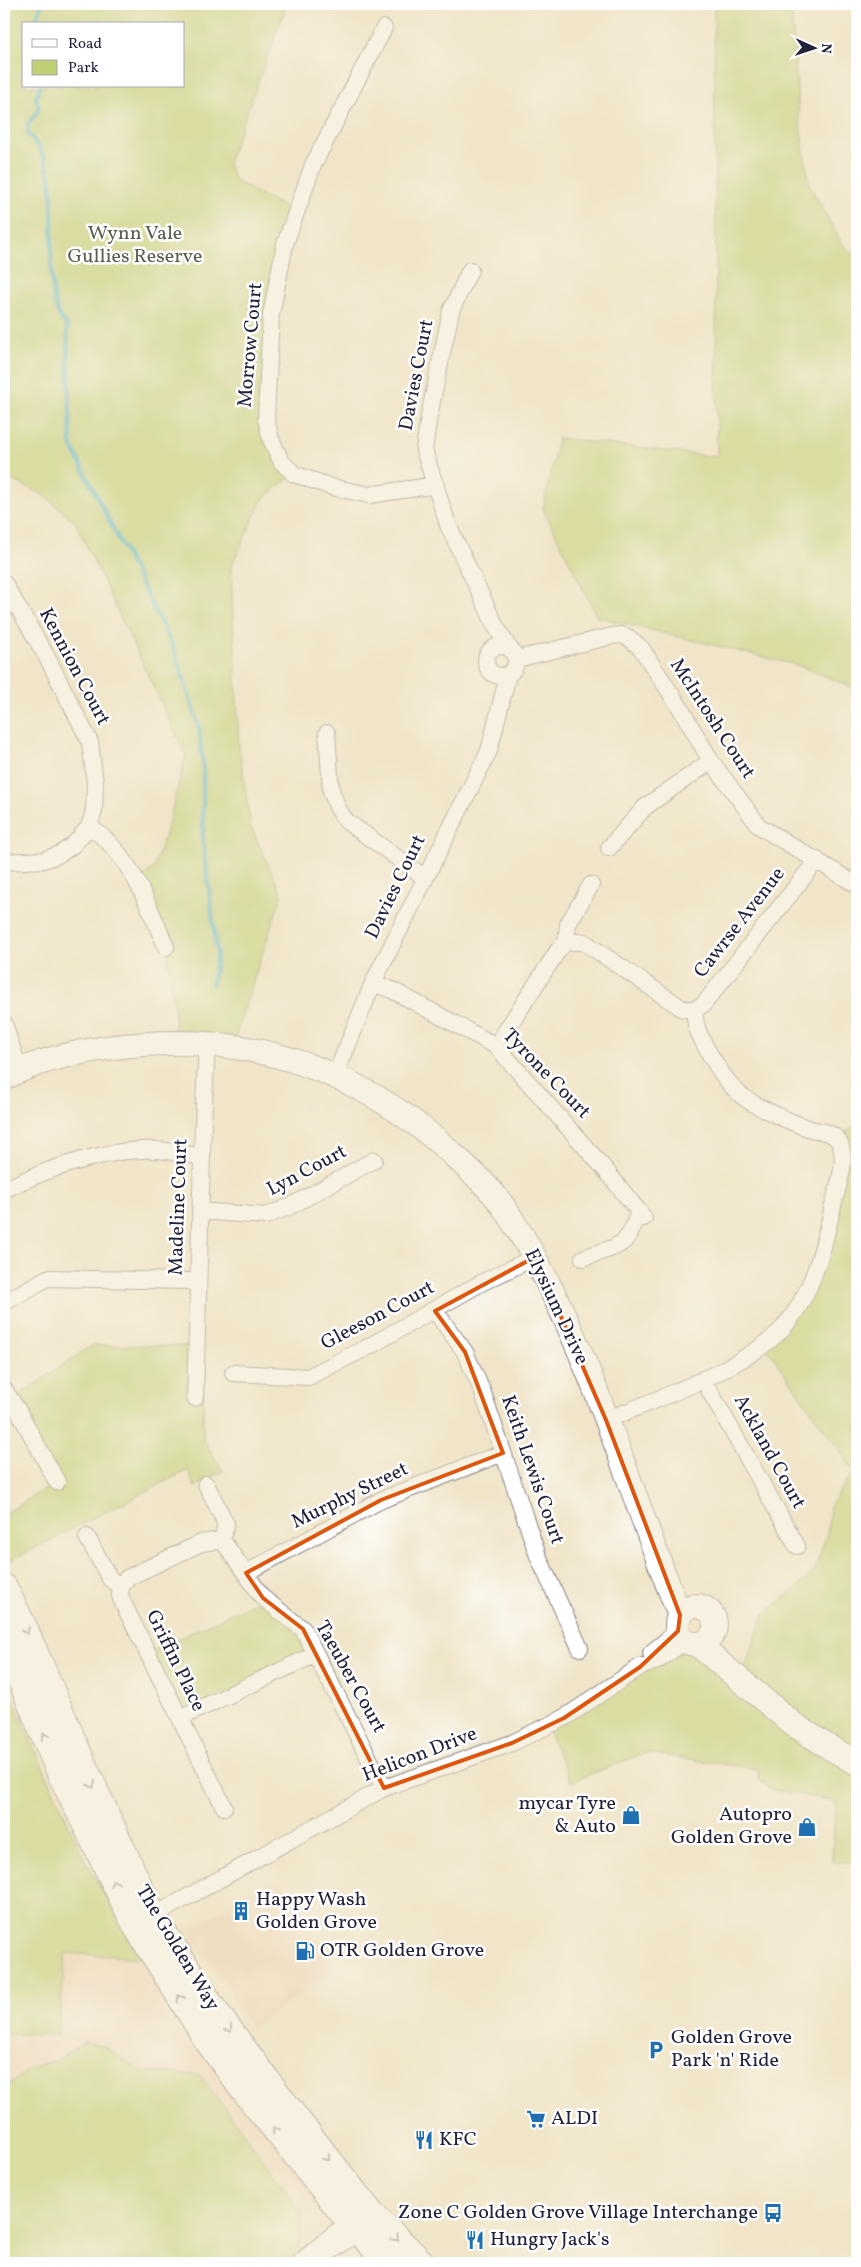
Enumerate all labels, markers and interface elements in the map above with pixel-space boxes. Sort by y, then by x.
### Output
legend [22,22,185,88]
north arrow [788,22,838,72]
text: Road [68,34,102,55]
text: N [816,43,835,54]
text: Park [68,58,99,79]
park label: Wynn Vale Gullies Reserve [68,220,202,271]
street label: Morrow Court [232,281,270,409]
street label: Davies Court [392,317,442,433]
street label: Kennion Court [31,603,117,731]
street label: McIntosh Court [663,653,761,785]
street label: Davies Court [359,830,433,944]
street label: Cawrse Avenue [688,862,792,984]
street label: Tyrone Court [496,1022,596,1126]
street label: Madeline Court [163,1138,195,1276]
street label: Lyn Court [262,1138,352,1204]
street label: Elysium Drive [517,1244,595,1370]
street label: Gleeson Court [316,1274,440,1358]
street label: Ackland Court [726,1390,812,1514]
street label: Keith Lewis Court [493,1392,571,1548]
street label: Murphy Street [287,1456,413,1536]
street label: Griffin Place [138,1605,212,1717]
street label: Taeuber Court [308,1616,392,1738]
one-way arrow [20,1626,30,1635]
street label: Helicon Drive [359,1720,481,1790]
one-way arrow [40,1732,51,1741]
one-way arrow [86,1780,97,1789]
place label: mycar Tyre & Auto [518,1790,616,1841]
place label: Autopro Golden Grove [671,1801,792,1852]
shop icon: mycar Tyre & Auto [620,1804,642,1826]
shop icon: Autopro Golden Grove [796,1816,818,1838]
one-way arrow [110,1879,120,1888]
street label: The Golden Way [128,1880,226,2017]
place label: Happy Wash Golden Grove [256,1886,377,1937]
building icon: Happy Wash Golden Grove [230,1900,252,1922]
place label: OTR Golden Grove [320,1937,484,1965]
fuel station icon: OTR Golden Grove [294,1940,316,1962]
one-way arrow [177,1995,187,2004]
one-way arrow [223,2023,231,2032]
place label: Golden Grove Park 'n' Ride [671,2024,792,2075]
parking icon: Golden Grove Park 'n' Ride [645,2039,667,2061]
place label: ALDI [551,2105,598,2133]
supermarket icon: ALDI [525,2108,547,2130]
place label: KFC [439,2126,477,2154]
one-way arrow [273,2127,281,2136]
restaurant icon: KFC [413,2129,435,2151]
one-way arrow [322,2152,330,2161]
place label: Zone C Golden Grove Village Interchange [398,2199,758,2227]
bus stop icon: Zone C Golden Grove Village Interchange [762,2202,784,2224]
place label: Hungry Jack's [490,2226,610,2254]
restaurant icon: Hungry Jack's [464,2229,486,2251]
one-way arrow [390,2232,399,2241]

